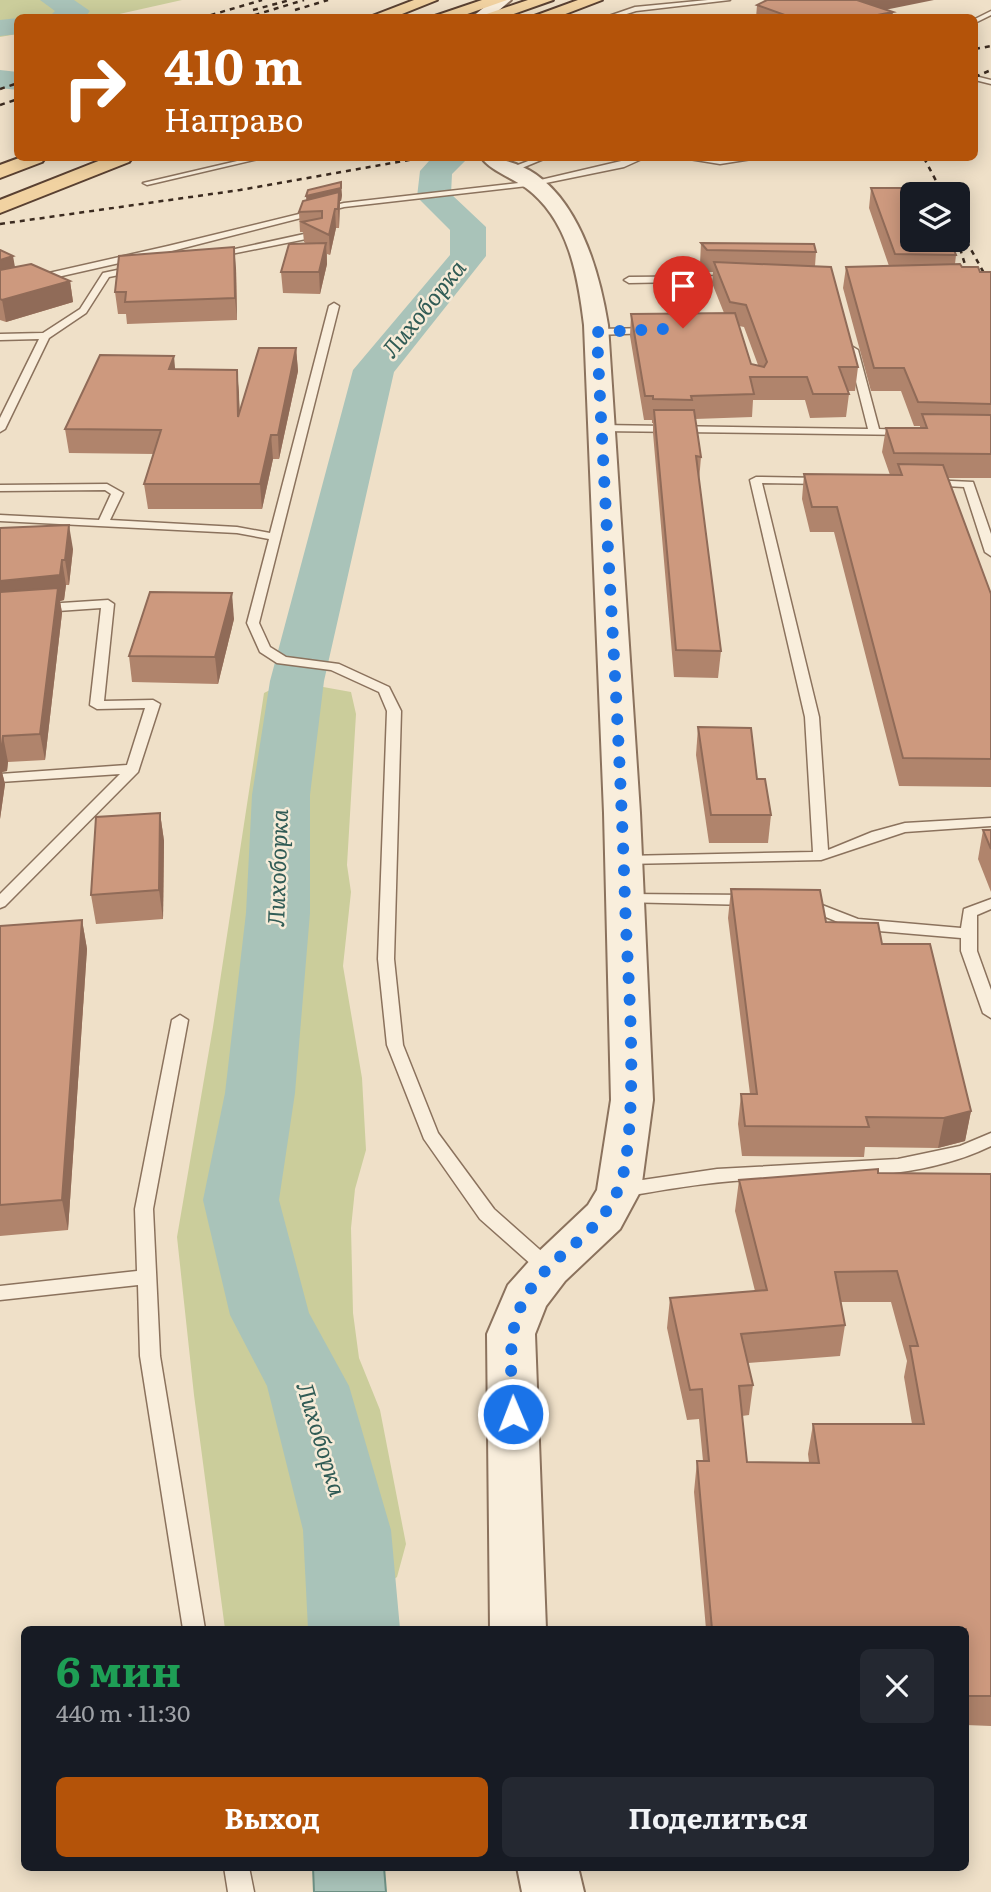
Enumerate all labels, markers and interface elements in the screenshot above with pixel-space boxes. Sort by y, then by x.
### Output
text: 410 m [164,27,303,100]
icon: right [49,42,140,133]
text: Направо [164,94,304,142]
map controls [900,182,970,252]
button: layers [900,182,970,252]
water label: Лихоборка [372,251,473,364]
pin [653,256,713,328]
icon: arrive [664,267,702,305]
water label: Лихоборка [257,808,295,927]
water label: Лихоборка [289,1377,356,1500]
position arrow [476,1377,550,1451]
text: 6 мин [56,1638,181,1700]
button: close [860,1649,934,1723]
text: 440 m · 11:30 [56,1695,190,1729]
button: Выход [56,1777,488,1857]
button: Поделиться [502,1777,934,1857]

